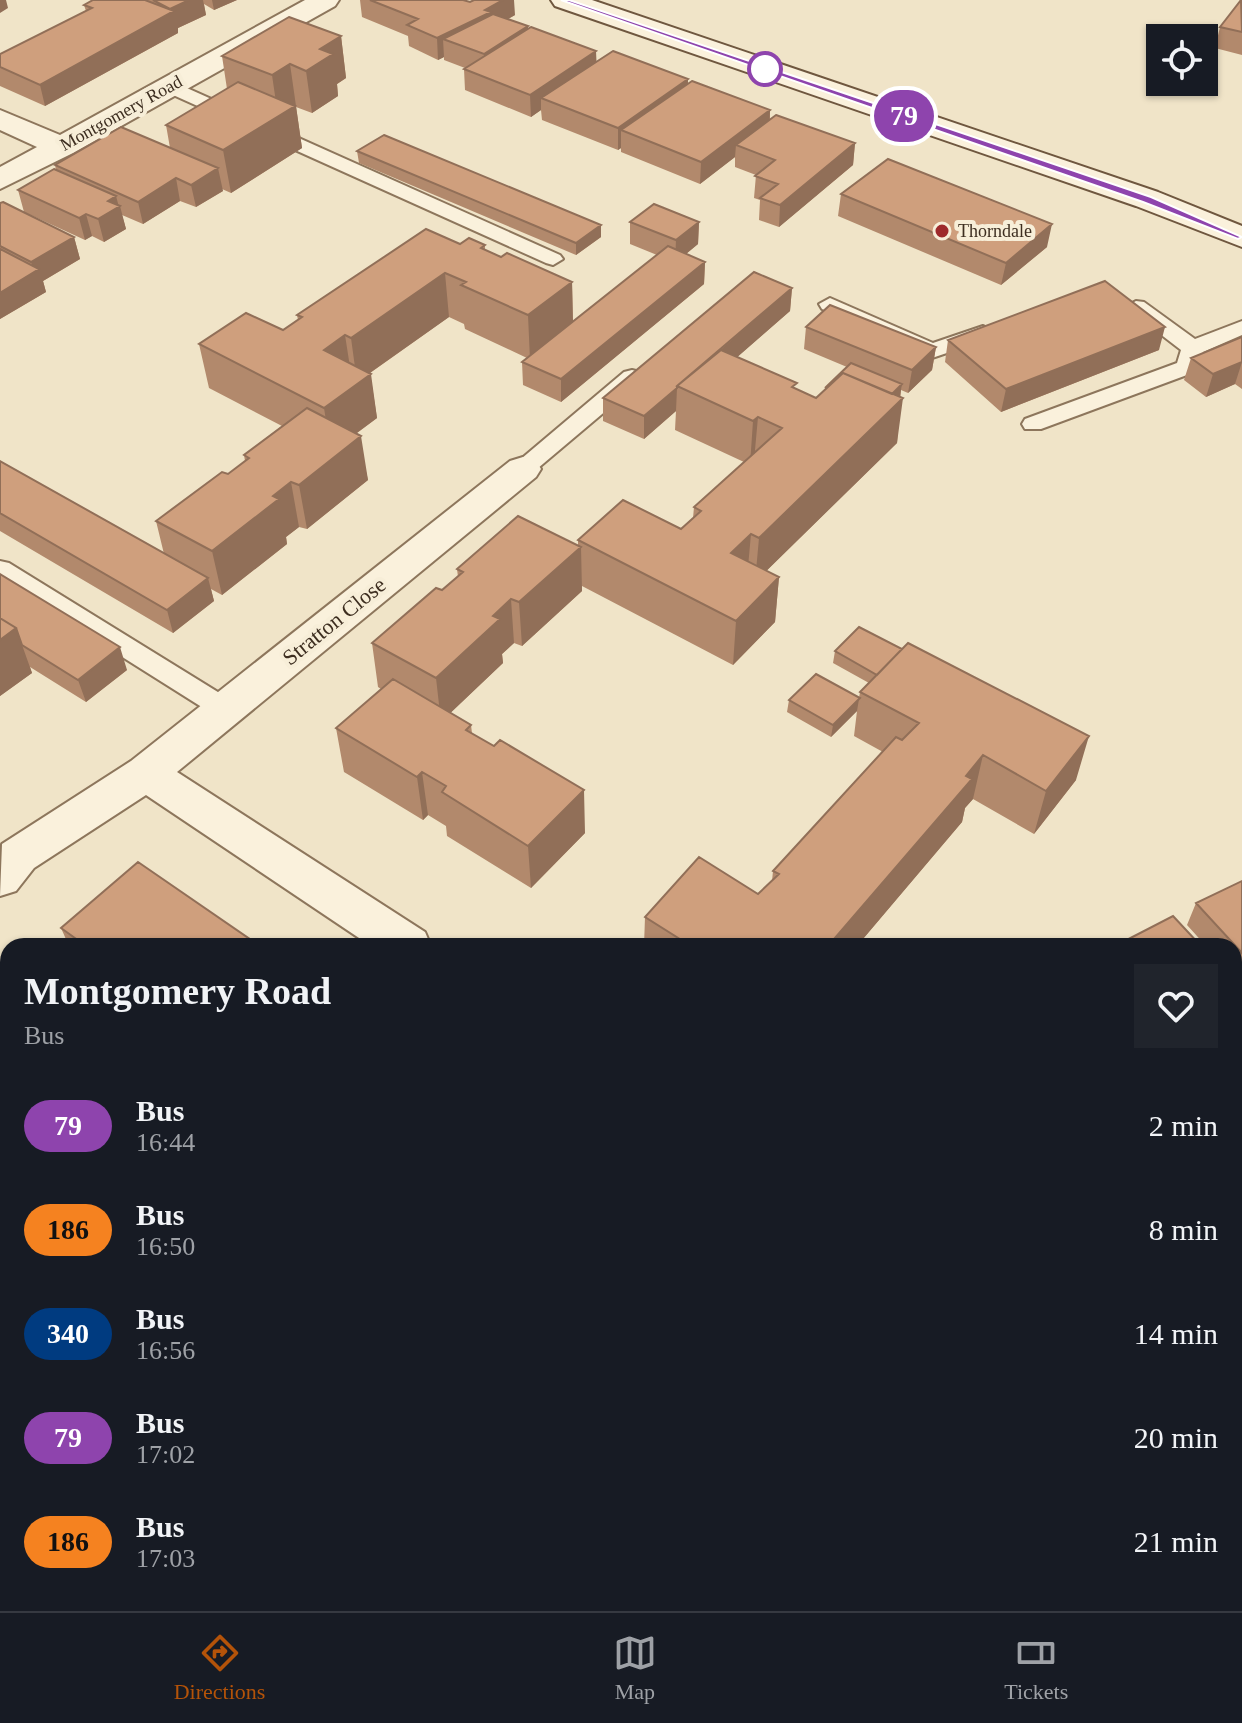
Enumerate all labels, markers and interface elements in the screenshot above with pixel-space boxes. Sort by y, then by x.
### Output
map controls [1146,24,1218,96]
button: locate [1146,24,1218,96]
unlabelled marker [748,52,782,86]
street label: Montgomery Road [56,71,186,155]
line badge: 79 [868,90,940,142]
text: 79 [890,100,918,131]
place label: Thorndale [958,221,1032,241]
marker: Thorndale [933,222,951,240]
street label: Stratton Close [277,572,391,670]
button: heart [1134,964,1218,1048]
text: Montgomery Road [24,970,331,1012]
text: Bus [24,1021,64,1050]
text: Bus [136,1094,184,1127]
text: 2 min [1149,1109,1218,1142]
text: 79 [54,1110,82,1141]
text: 16:44 [136,1128,195,1157]
text: Bus [136,1198,184,1231]
text: 8 min [1149,1213,1218,1246]
text: 186 [47,1214,89,1245]
text: 16:50 [136,1232,195,1261]
text: Bus [136,1302,184,1335]
text: 14 min [1134,1317,1218,1350]
text: 340 [47,1318,89,1349]
text: 16:56 [136,1336,195,1365]
text: Bus [136,1406,184,1439]
text: 20 min [1134,1421,1218,1454]
text: 79 [54,1422,82,1453]
text: 17:02 [136,1440,195,1469]
text: Bus [136,1510,184,1543]
text: 21 min [1134,1525,1218,1558]
text: 186 [47,1526,89,1557]
text: 17:03 [136,1544,195,1573]
tab: Directions [174,1631,265,1705]
tab: Map [613,1631,657,1705]
tab: Tickets [1004,1631,1068,1705]

